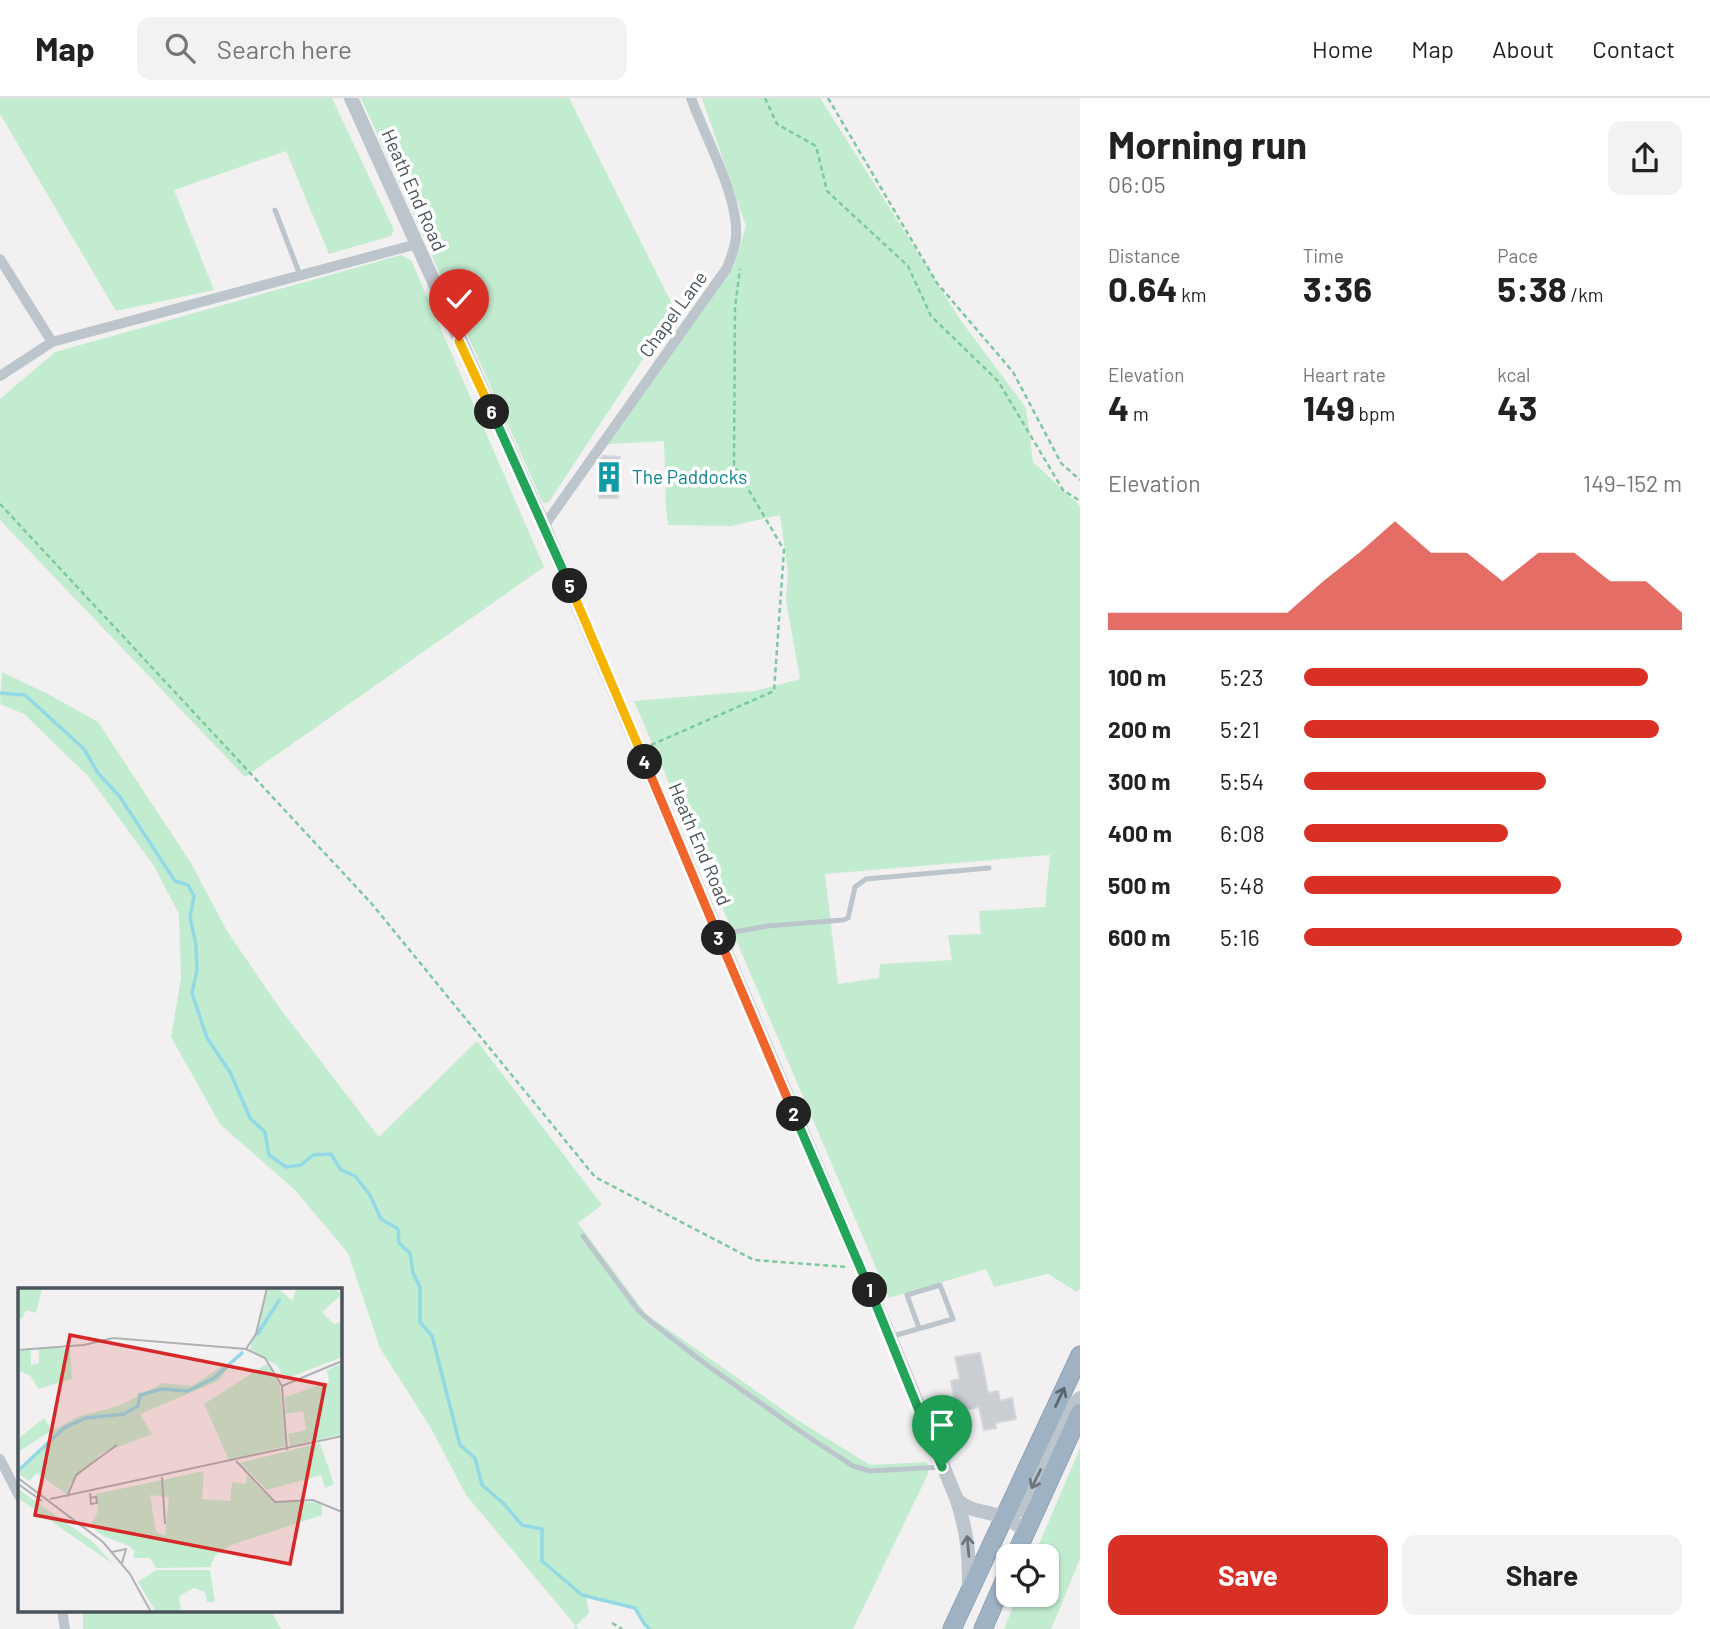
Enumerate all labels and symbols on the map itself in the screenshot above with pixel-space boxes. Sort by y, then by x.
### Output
street label: Heath End Road [377,125,452,254]
street label: Chapel Lane [634,266,712,361]
pin [429,269,489,341]
pin: 6 [475,394,510,430]
building icon: The Paddocks [592,460,626,494]
place label: The Paddocks [632,465,747,488]
pin: 5 [552,568,588,603]
pin: 4 [628,744,662,780]
street label: Heath End Road [664,779,737,909]
pin: 3 [702,920,736,956]
pin: 2 [776,1096,812,1132]
pin: 1 [852,1272,888,1308]
inset map [18,1288,341,1612]
one-way arrow [1054,1387,1067,1408]
pin [912,1395,972,1467]
one-way arrow [1029,1468,1042,1489]
one-way arrow [961,1535,974,1557]

